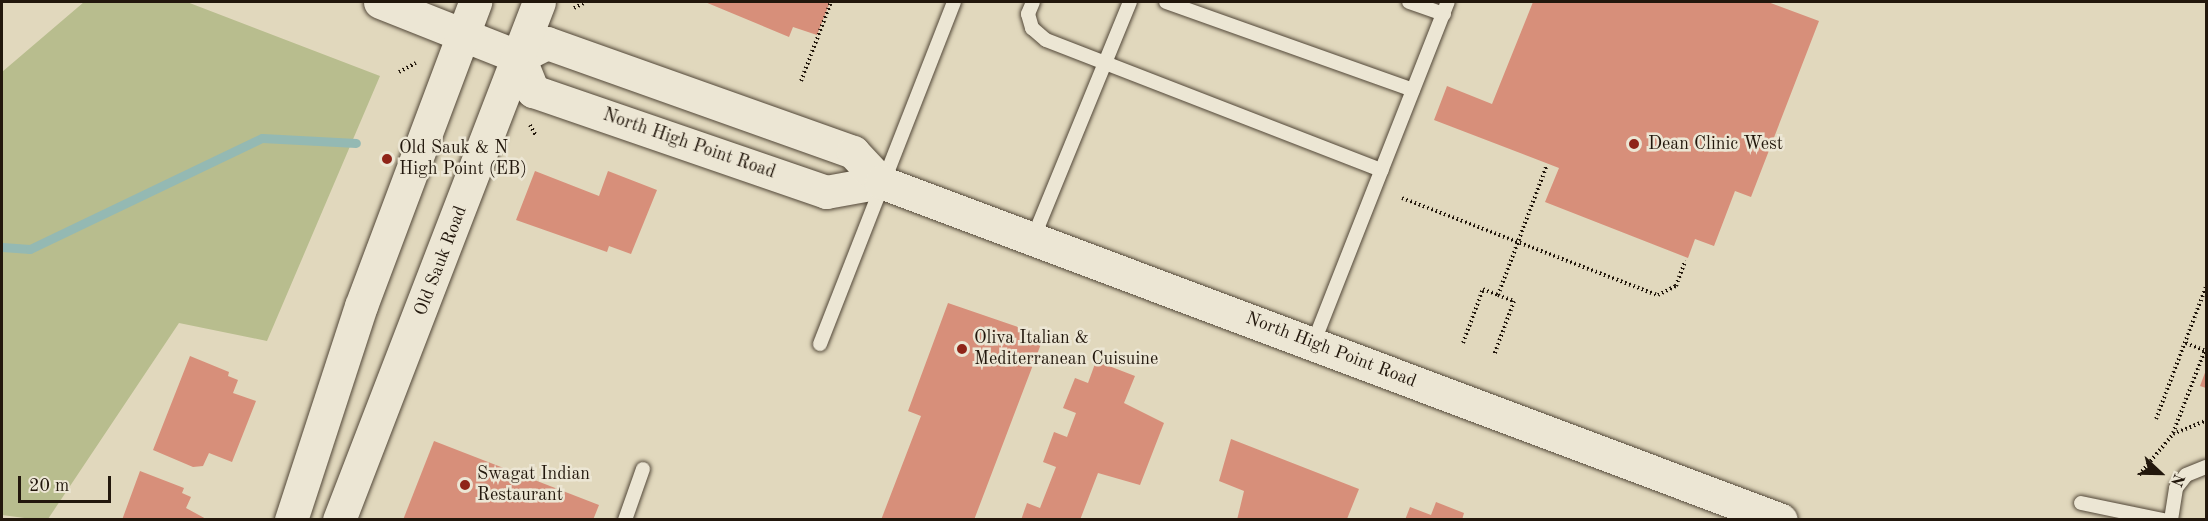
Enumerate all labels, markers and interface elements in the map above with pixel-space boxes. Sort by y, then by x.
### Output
street label: North High Point Road [600,104,778,184]
place label: Dean Clinic West [1648,133,1783,155]
marker: Dean Clinic West [1625,135,1643,153]
place label: Old Sauk & N High Point (EB) [399,138,527,180]
marker: Old Sauk & N High Point (EB) [380,152,394,166]
street label: Old Sauk Road [410,203,472,319]
street label: North High Point Road [1243,307,1419,393]
place label: Oliva Italian & Mediterranean Cuisuine [974,328,1158,370]
marker: Oliva Italian & Mediterranean Cuisuine [955,342,969,356]
north arrow [2130,443,2190,503]
scale bar [21,464,114,502]
place label: Swagat Indian Restaurant [477,464,590,506]
text: N [2167,471,2186,488]
text: 20 m [29,477,69,495]
marker: Swagat Indian Restaurant [458,478,472,492]

